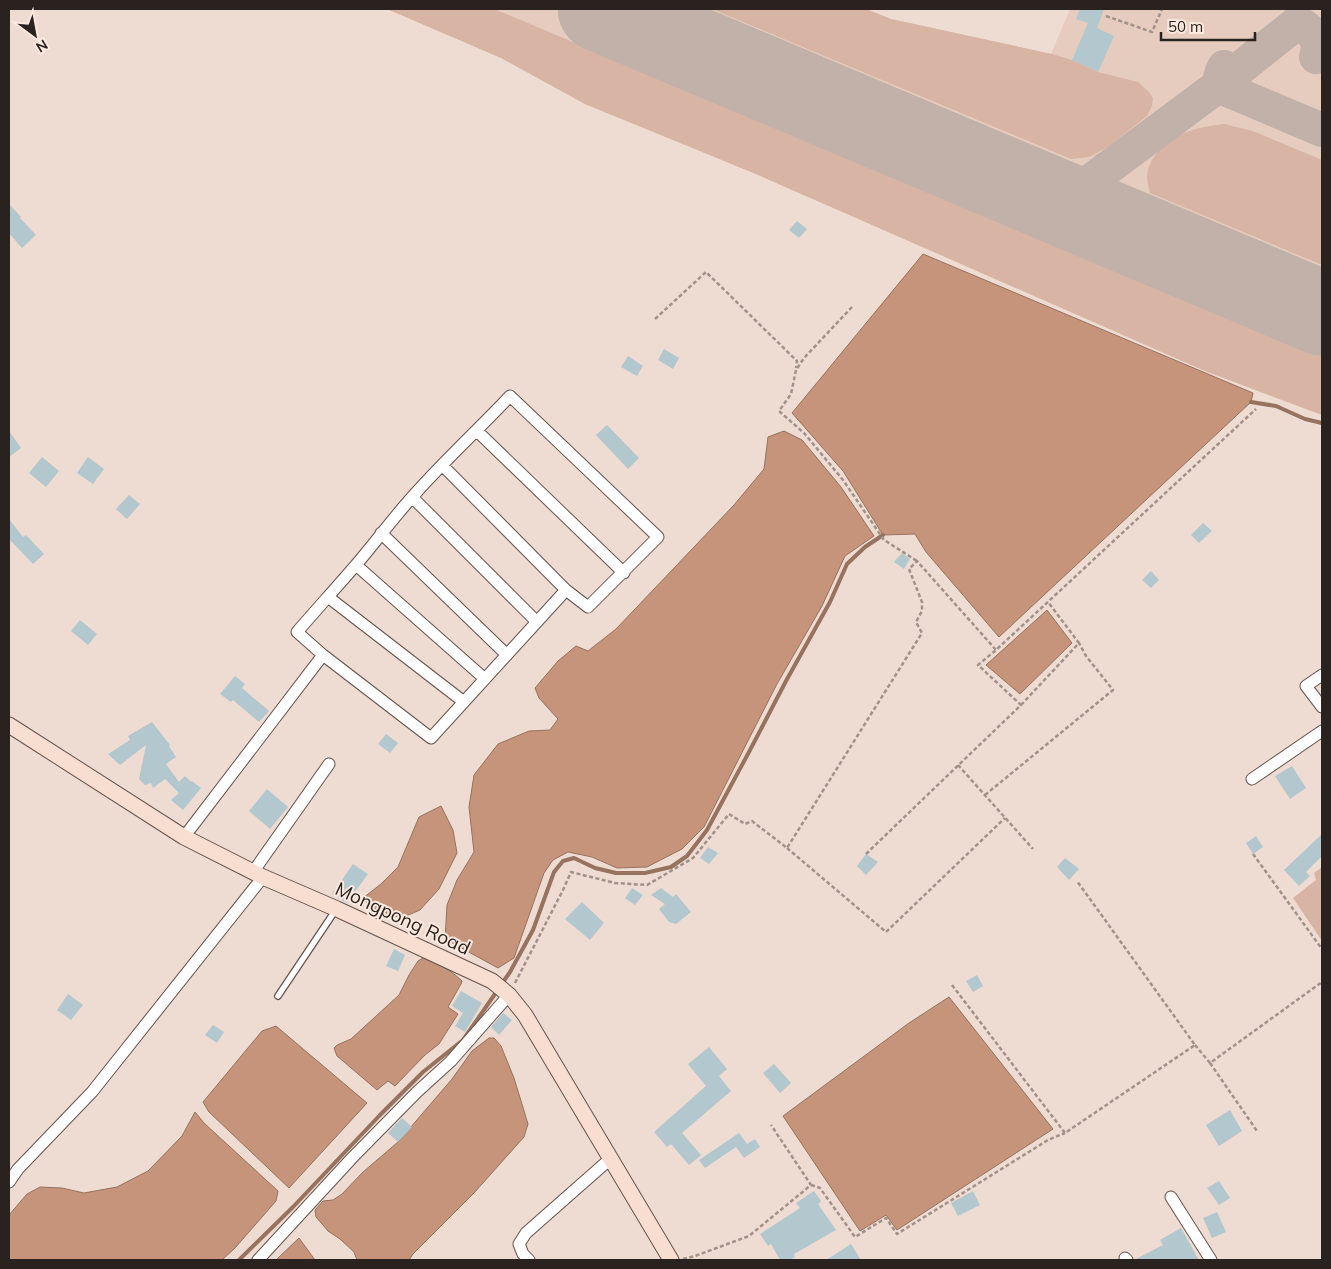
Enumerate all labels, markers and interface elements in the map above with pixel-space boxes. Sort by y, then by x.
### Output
north arrow [10,10,60,60]
scale bar [1161,10,1255,42]
text: 50 m [1168,17,1203,36]
text: N [33,36,51,56]
street label: Mongpong Road [332,876,474,960]

